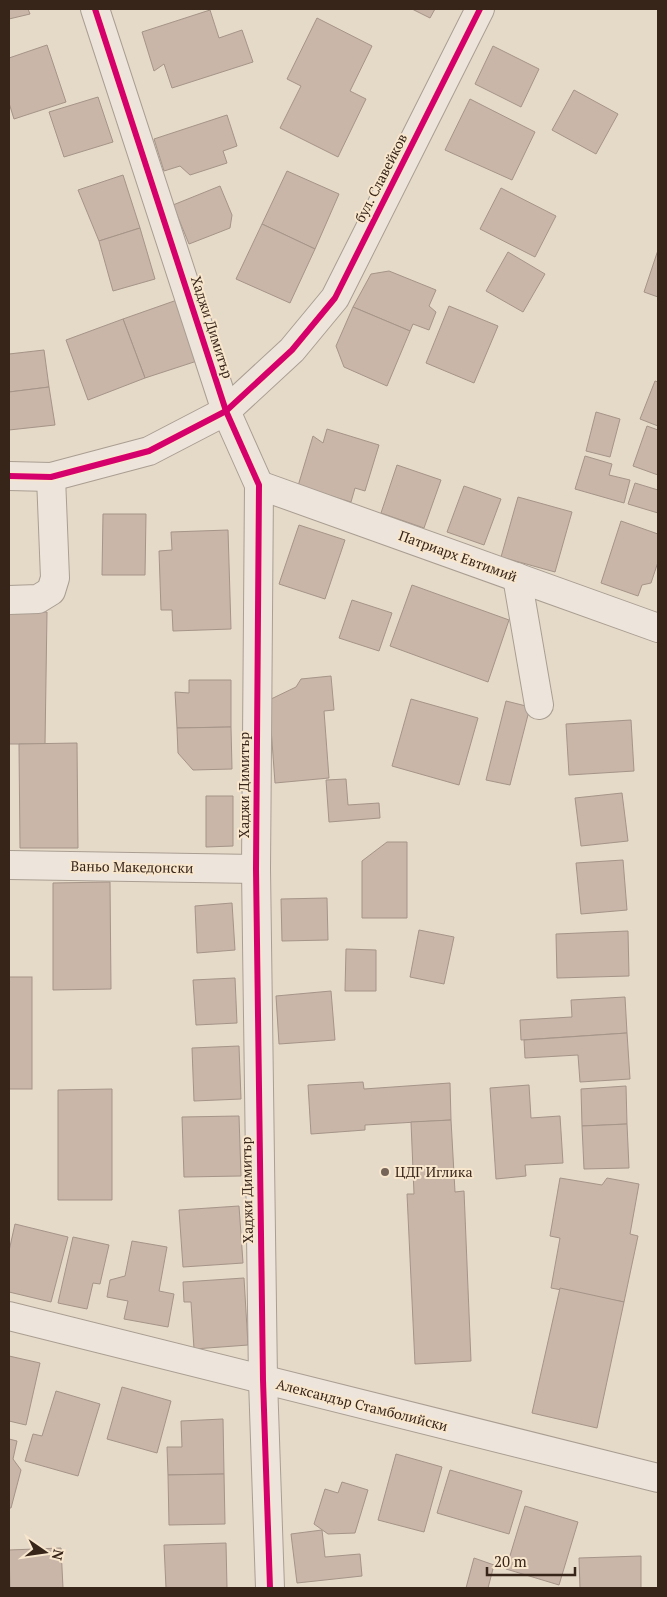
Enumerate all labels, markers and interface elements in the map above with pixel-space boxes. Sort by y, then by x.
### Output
street label: бул. Славейков [350,130,411,225]
street label: Хаджи Димитър [187,273,238,380]
street label: Патриарх Евтимий [396,525,520,586]
street label: Хаджи Димитър [234,732,253,838]
street label: Ваньо Македонски [70,856,194,877]
street label: Хаджи Димитър [236,1137,257,1243]
place label: ЦДГ Иглика [395,1162,472,1181]
marker: ЦДГ Иглика [379,1166,391,1178]
street label: Александър Стамболийски [274,1374,450,1435]
north arrow [20,1527,70,1577]
scale bar [487,1544,574,1576]
text: N [48,1548,69,1563]
text: 20 m [494,1551,527,1571]

